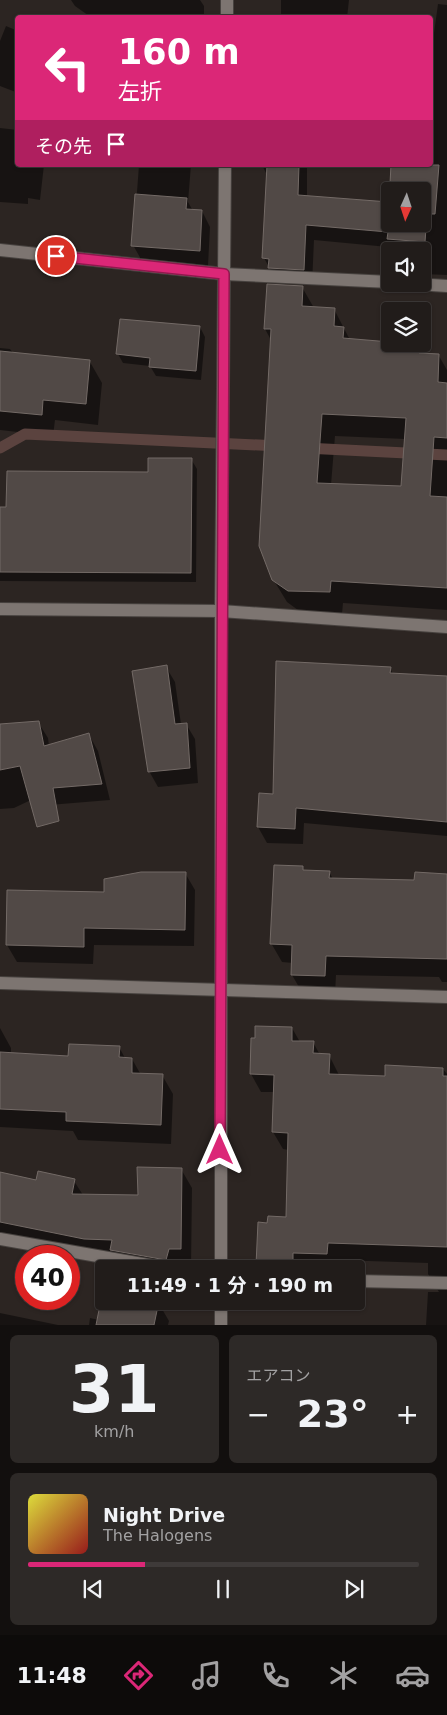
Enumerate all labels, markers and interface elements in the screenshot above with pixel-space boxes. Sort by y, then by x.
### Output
text: 160 m [118,32,240,72]
icon: left [35,35,100,100]
text: 左折 [118,79,162,104]
icon: arrive [102,130,130,158]
text: その先 [35,135,92,157]
north arrow [381,182,431,232]
map controls [381,182,431,352]
pin [35,235,77,277]
icon: arrive [42,242,70,270]
button: sound [381,242,431,292]
button: layers [381,302,431,352]
position arrow [193,1123,245,1175]
speed limit sign: 40 [15,1245,80,1310]
text: 11:49 · 1 分 · 190 m [127,1274,333,1296]
text: 31 [69,1352,159,1427]
text: エアコン [247,1366,311,1385]
text: 23° [297,1392,369,1436]
text: − [247,1398,270,1431]
text: + [396,1398,419,1431]
text: km/h [94,1422,134,1441]
text: Night Drive [103,1504,225,1526]
text: The Halogens [103,1526,212,1545]
icon: previous [79,1575,107,1603]
icon: pause [209,1575,237,1603]
icon: next [340,1575,368,1603]
icon: directions [121,1658,156,1693]
icon: music [189,1658,224,1693]
icon: phone [258,1658,293,1693]
icon: climate [326,1658,361,1693]
icon: car [395,1658,430,1693]
text: 11:48 [17,1663,87,1688]

